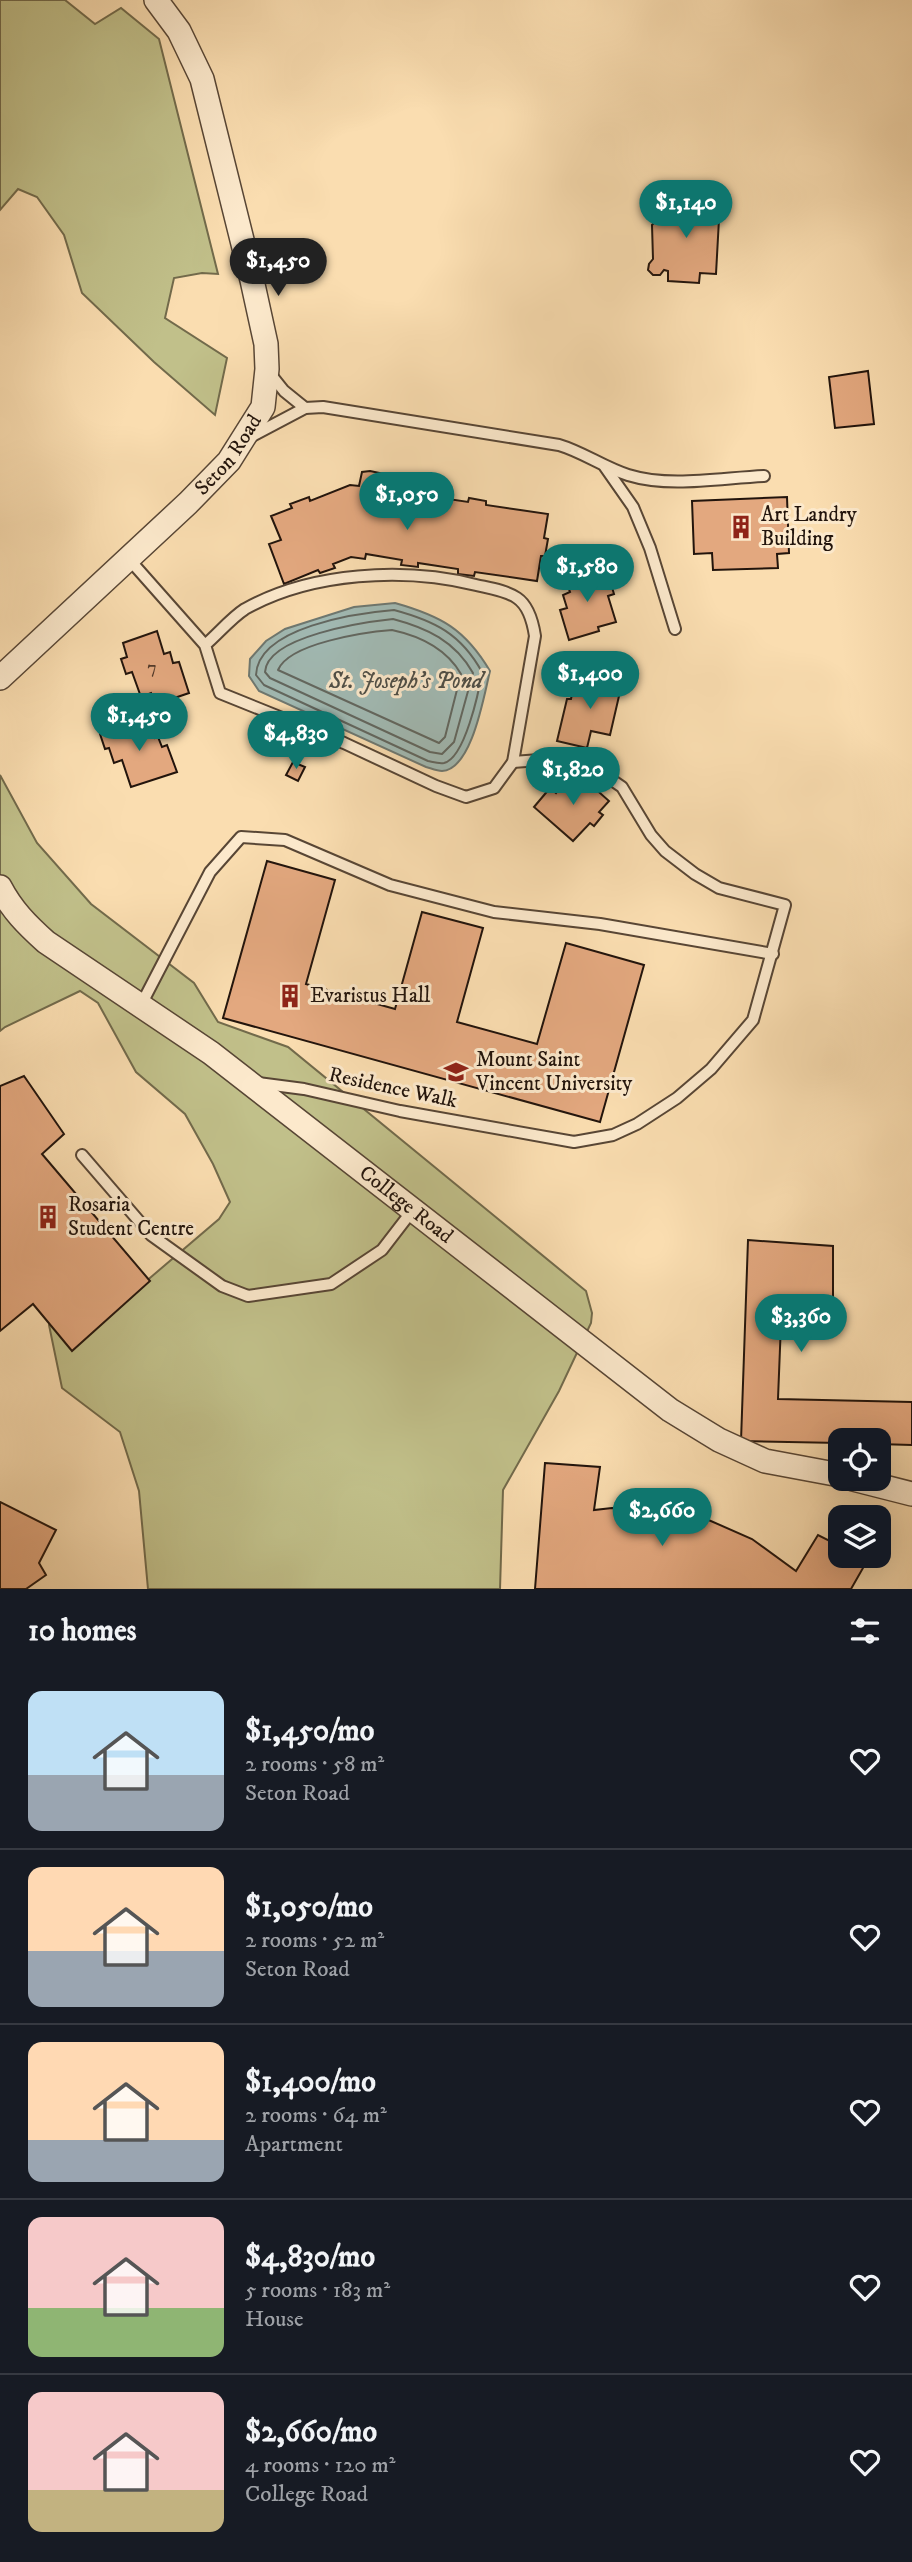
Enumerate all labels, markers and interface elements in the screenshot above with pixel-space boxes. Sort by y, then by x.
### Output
pin: $1,140 [629,180,743,240]
text: $1,140 [655,188,717,217]
pin: $1,450 [221,238,335,298]
text: $1,450 [246,246,310,275]
street label: Seton Road [189,409,268,501]
pin: $1,050 [350,472,464,532]
text: $1,050 [375,480,439,509]
place label: Art Landry Building [761,502,858,552]
building icon: Art Landry Building [727,513,755,541]
pin: $1,580 [530,544,644,604]
text: $1,580 [556,552,618,581]
pin: $1,400 [533,652,647,711]
house number: 7 [147,657,157,679]
text: $1,400 [557,659,623,688]
water label: St. Joseph’s Pond [328,667,486,696]
pin: $1,450 [82,694,196,753]
text: $1,450 [107,701,171,730]
pin: $4,830 [239,712,353,771]
text: $4,830 [263,719,329,748]
pin: $1,820 [516,748,630,807]
text: $1,820 [542,755,604,784]
building icon: Evaristus Hall [276,982,304,1010]
place label: Evaristus Hall [310,983,431,1009]
place label: Mount Saint Vincent University [475,1047,633,1097]
school or university icon: Mount Saint Vincent University [442,1058,470,1086]
street label: Residence Walk [326,1062,460,1114]
street label: College Road [354,1160,459,1250]
place label: Rosaria Student Centre [68,1192,194,1242]
building icon: Rosaria Student Centre [34,1203,62,1231]
pin: $3,360 [744,1294,858,1354]
text: $3,360 [771,1302,831,1331]
map controls [828,1428,891,1568]
button: locate [828,1428,891,1491]
pin: $2,660 [605,1488,719,1548]
text: $2,660 [629,1496,695,1525]
button: layers [828,1505,891,1568]
icon: filters [846,1612,884,1650]
text: 10 homes [28,1613,137,1650]
text: $1,450/mo [245,1713,374,1750]
icon: home [84,1719,168,1803]
icon: heart [846,1742,884,1780]
text: 2 rooms · 58 m² [245,1750,384,1779]
text: Seton Road [245,1779,350,1808]
text: $1,050/mo [245,1889,373,1926]
icon: home [84,1895,168,1979]
icon: heart [846,1918,884,1956]
text: 2 rooms · 52 m² [245,1926,384,1955]
text: Seton Road [245,1955,350,1984]
text: $1,400/mo [245,2064,376,2101]
icon: home [84,2070,168,2154]
icon: heart [846,2093,884,2131]
text: 2 rooms · 64 m² [245,2101,387,2130]
text: Apartment [245,2130,343,2159]
text: $4,830/mo [245,2239,375,2276]
icon: home [84,2245,168,2329]
icon: heart [846,2268,884,2306]
text: 5 rooms · 183 m² [245,2276,390,2305]
text: House [245,2305,303,2334]
text: $2,660/mo [245,2414,377,2451]
icon: home [84,2420,168,2504]
icon: heart [846,2443,884,2481]
text: 4 rooms · 120 m² [245,2451,396,2480]
text: College Road [245,2480,368,2509]

